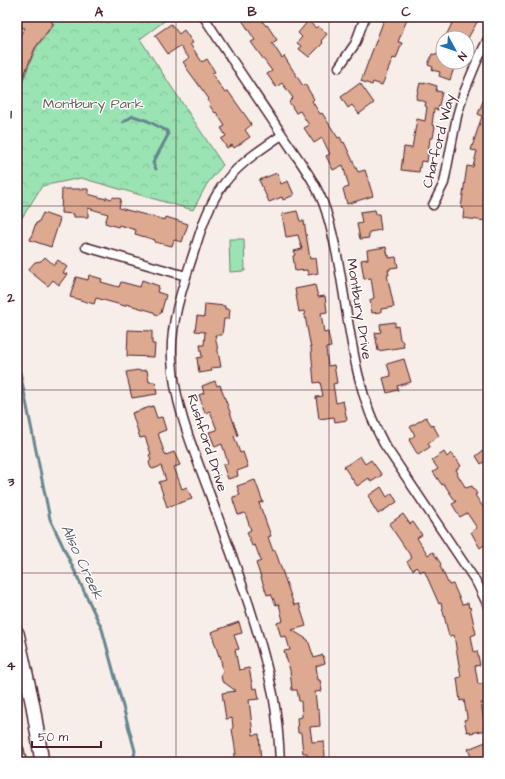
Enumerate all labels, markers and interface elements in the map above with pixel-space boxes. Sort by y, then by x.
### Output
text: A [95,3,104,21]
text: B [247,3,257,21]
text: C [401,3,411,21]
north arrow [435,30,475,70]
text: N [454,49,470,64]
street label: Charford Way [418,92,460,190]
park label: Montbury Park [43,94,144,114]
text: 1 [10,105,12,123]
street label: Montbury Drive [341,257,377,361]
text: 2 [6,289,15,307]
street label: Rushford Drive [182,392,232,495]
text: 3 [7,473,15,491]
water label: Aliso Creek [55,521,109,604]
text: 4 [7,657,16,675]
scale bar [32,723,101,749]
text: 50 m [38,729,69,746]

